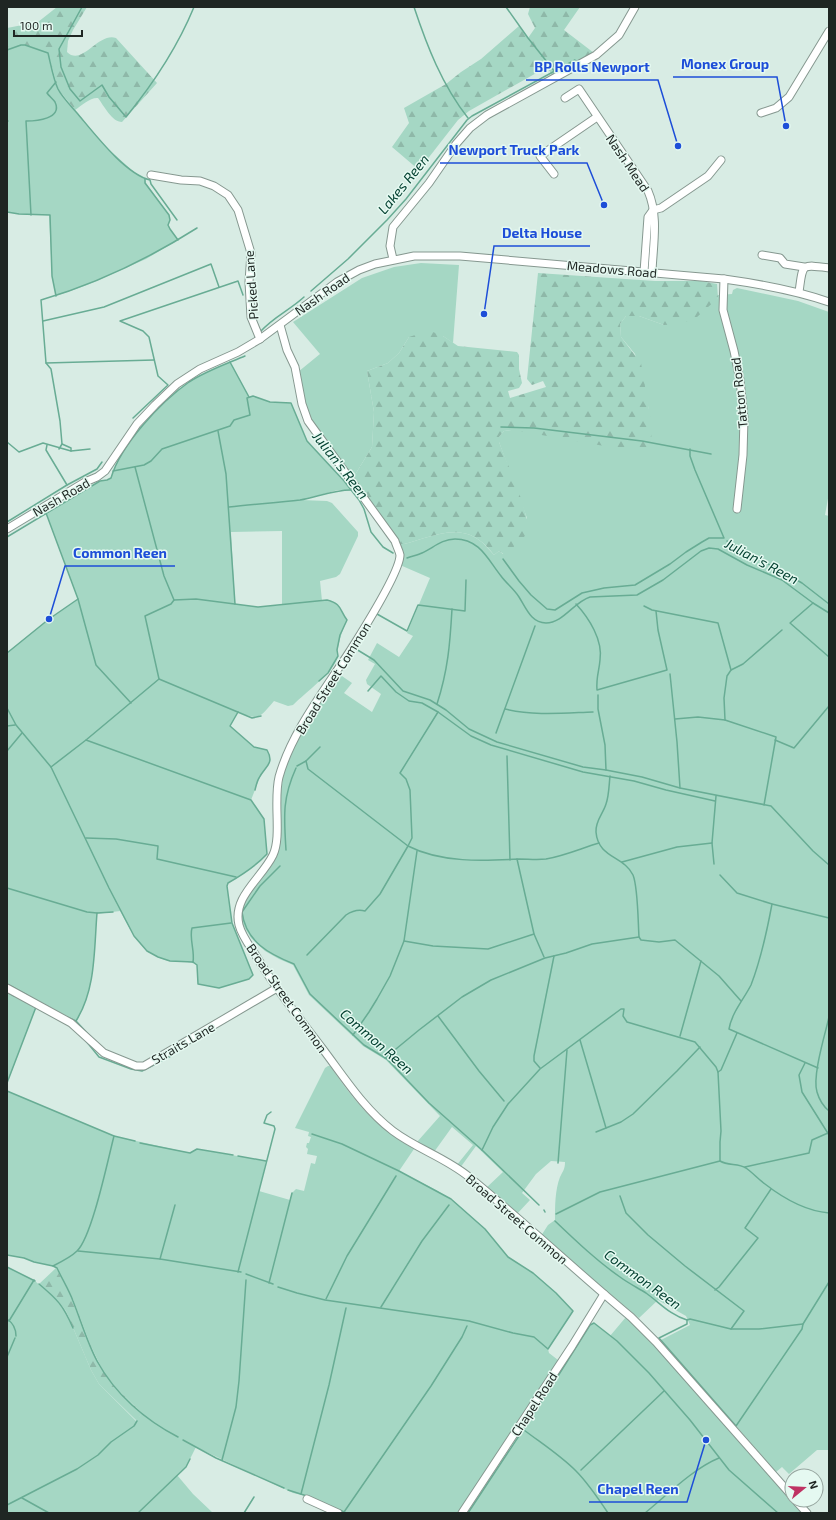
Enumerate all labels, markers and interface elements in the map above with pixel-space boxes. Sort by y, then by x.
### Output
scale bar [14,12,82,38]
text: 100 m [20,18,52,32]
callout: Monex Group [673,51,777,77]
callout: BP Rolls Newport [526,54,658,80]
text: Monex Group [681,55,769,72]
text: BP Rolls Newport [534,58,650,75]
street label: Nash Mead [603,131,653,195]
callout: Newport Truck Park [440,137,587,163]
text: Newport Truck Park [449,141,580,158]
water label: Lakes Reen [374,151,432,217]
callout: Delta House [494,220,590,246]
text: Delta House [502,224,582,241]
street label: Picked Lane [241,250,261,320]
street label: Meadows Road [566,257,658,281]
street label: Nash Road [291,269,353,319]
street label: Tatton Road [727,357,751,429]
water label: Julian's Reen [309,427,373,502]
street label: Nash Road [30,474,92,520]
water label: Julian's Reen [721,534,802,588]
callout: Common Reen [65,540,175,566]
text: Common Reen [73,544,167,561]
street label: Broad Street Common [292,619,374,737]
street label: Broad Street Common [243,940,331,1056]
water label: Common Reen [337,1005,417,1077]
street label: Straits Lane [148,1018,218,1068]
street label: Broad Street Common [463,1170,571,1268]
water label: Common Reen [601,1245,685,1313]
street label: Chapel Road [507,1369,561,1439]
north arrow [784,1468,824,1508]
callout: Chapel Reen [589,1476,687,1502]
text: N [807,1479,821,1491]
text: Chapel Reen [597,1480,679,1497]

